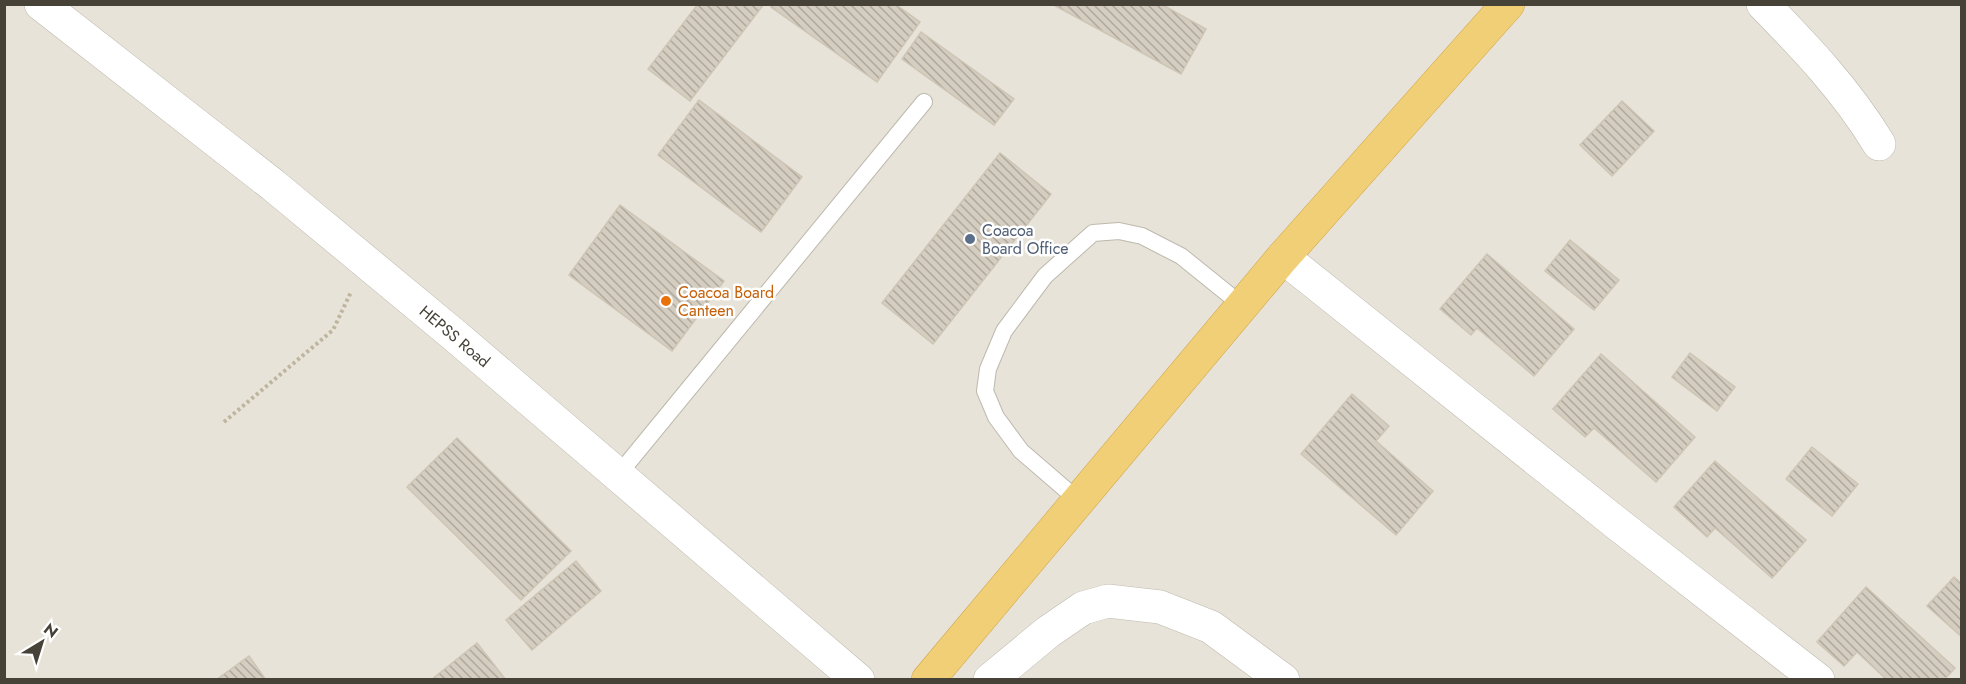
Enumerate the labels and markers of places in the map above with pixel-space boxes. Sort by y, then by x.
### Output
place label: Coacoa Board Office [982,219,1069,260]
marker: Coacoa Board Office [963,232,977,246]
place label: Coacoa Board Canteen [678,281,774,322]
marker: Coacoa Board Canteen [659,294,673,308]

